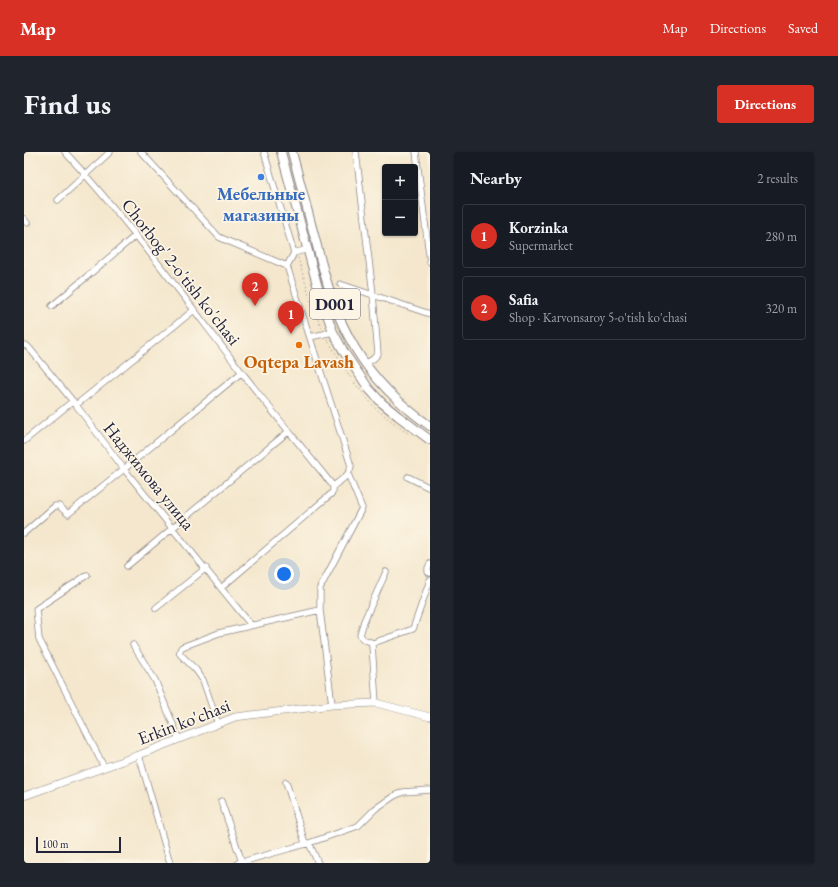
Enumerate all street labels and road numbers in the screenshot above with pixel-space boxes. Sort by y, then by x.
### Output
street label: Chorbog' 2-o'tish ko'chasi [117,194,246,350]
road number: D001 [310,289,360,319]
street label: Наджимова улица [99,417,201,535]
street label: Erkin ko'chasi [134,693,234,750]

